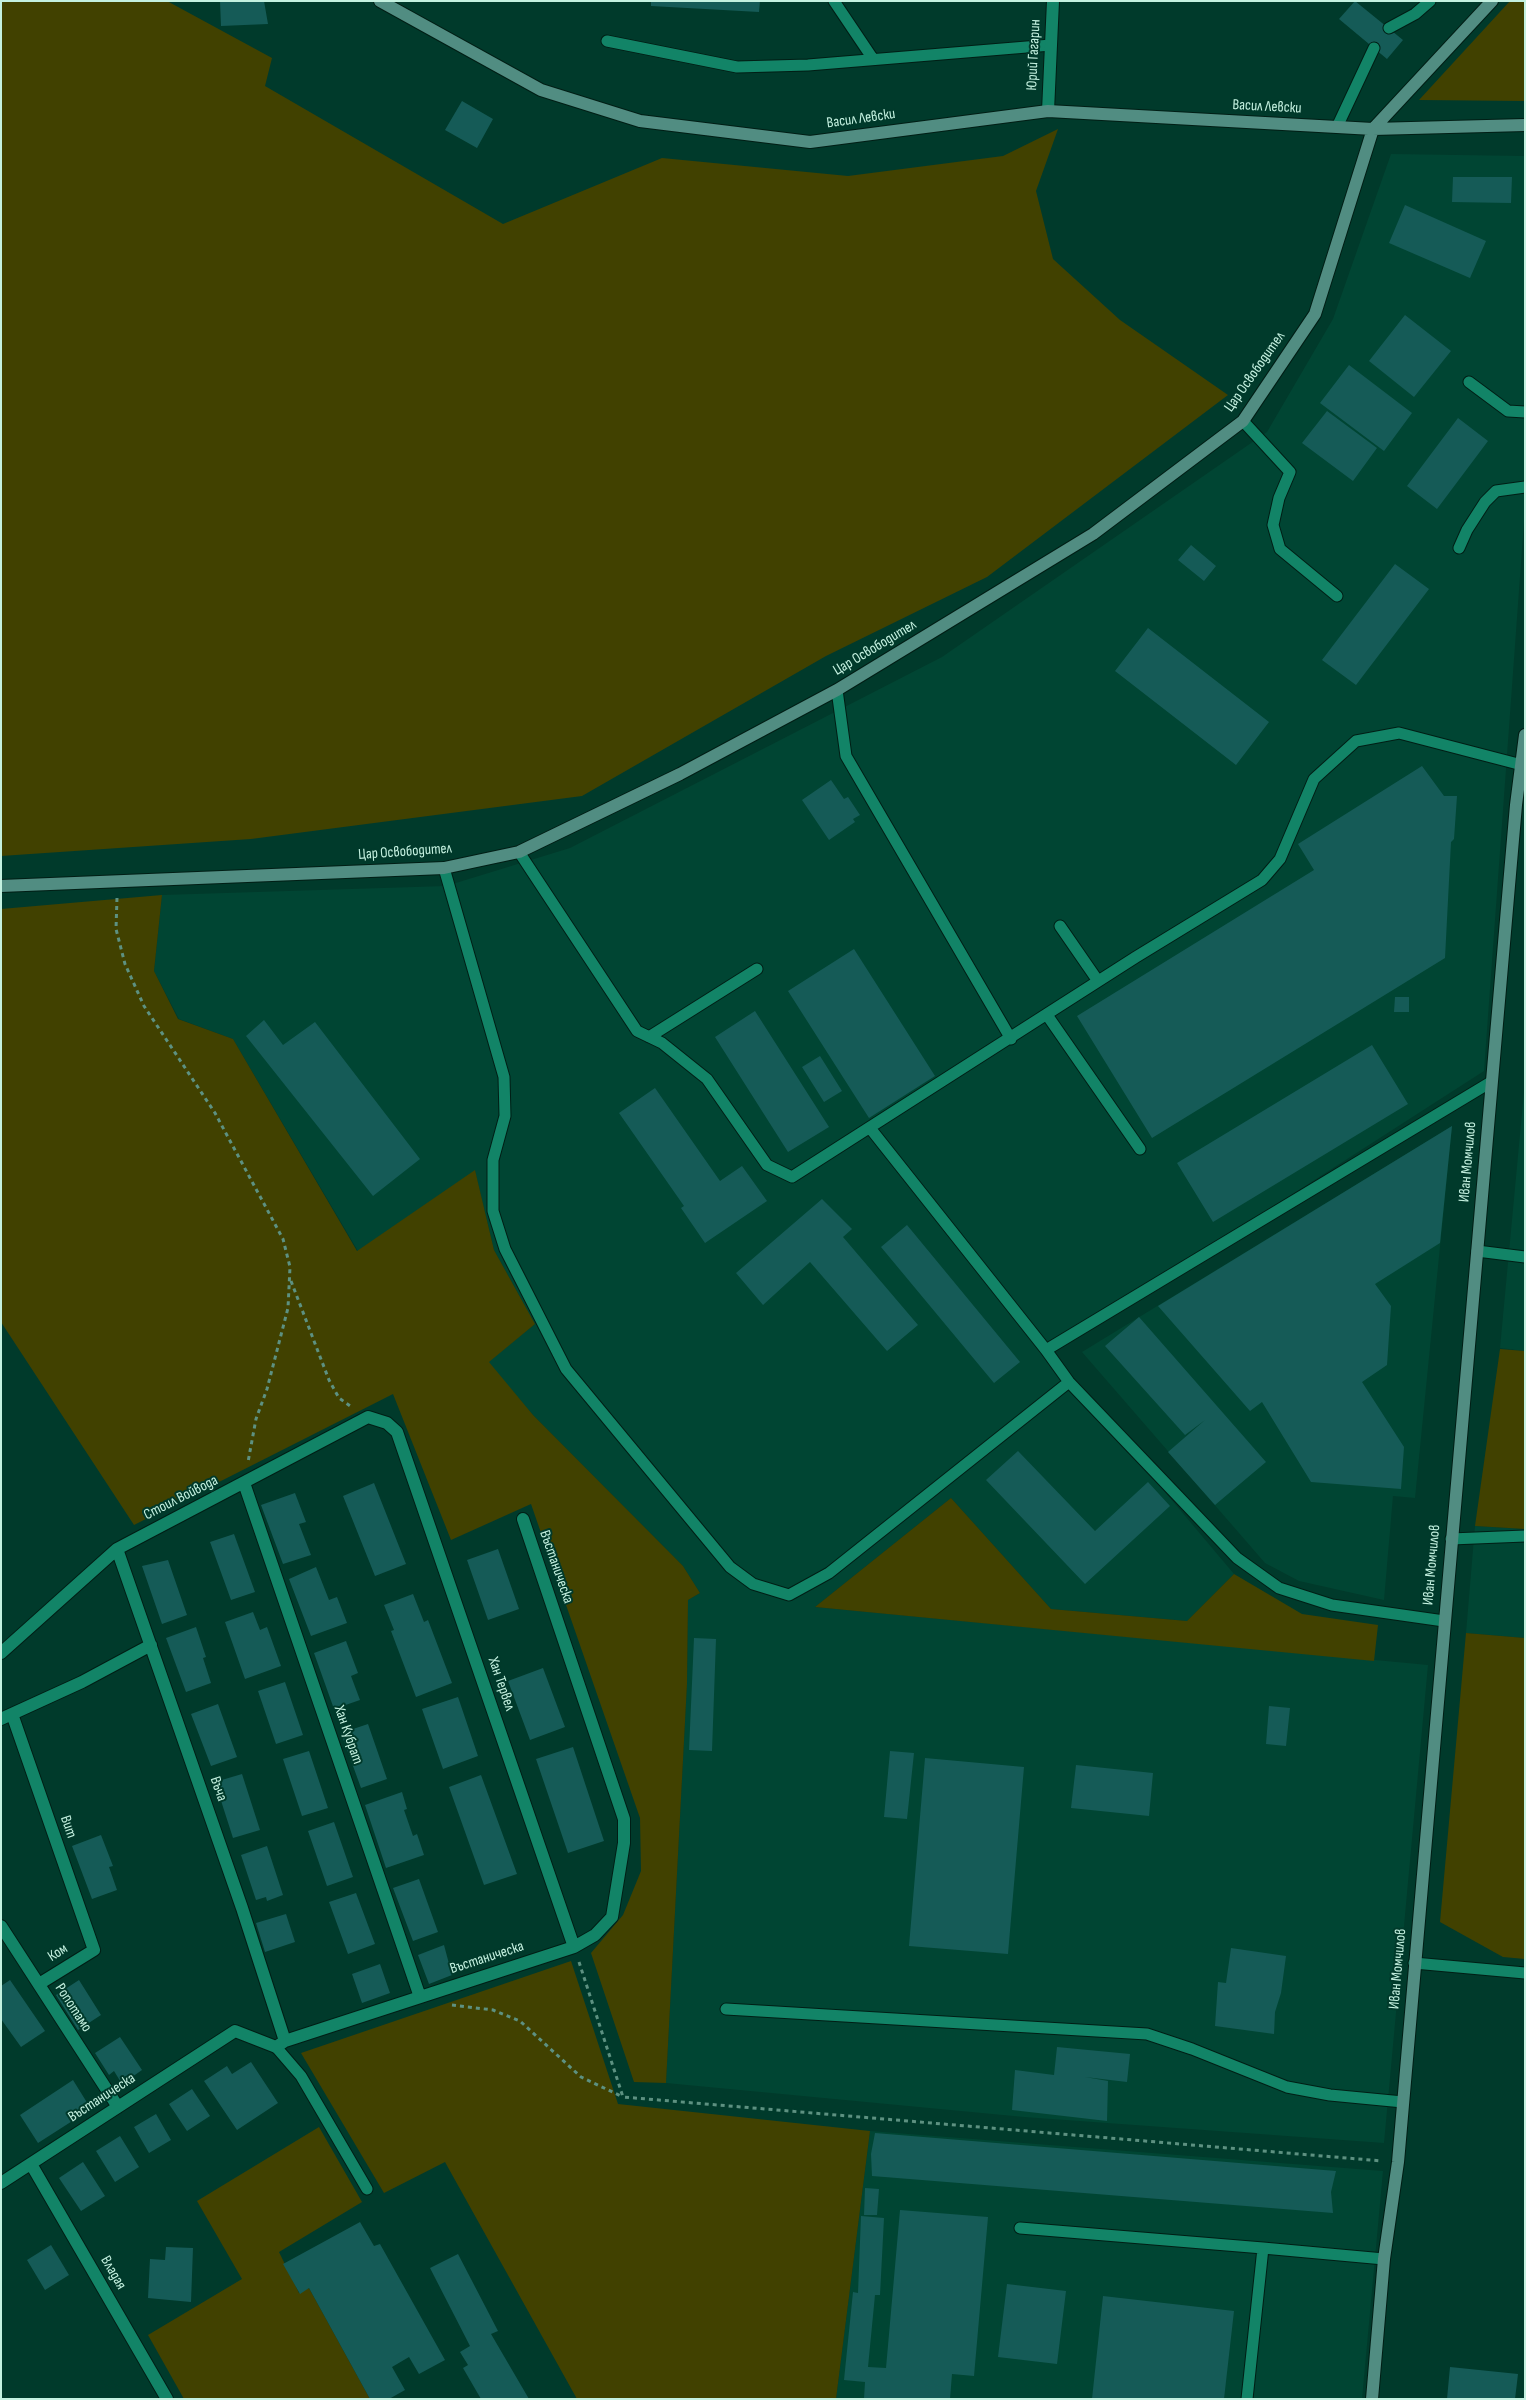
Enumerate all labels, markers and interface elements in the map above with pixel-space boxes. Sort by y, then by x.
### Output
street label: Юрий Гагарин [1023,19,1045,91]
street label: Васил Левски [1232,96,1302,118]
street label: Васил Левски [825,105,897,133]
street label: Цар Освободител [1221,328,1289,416]
street label: Цар Освободител [830,616,920,680]
street label: Цар Освободител [358,840,452,864]
street label: Иван Момчилов [1456,1121,1480,1203]
street label: Стоил Войвода [141,1472,221,1524]
street label: Иван Момчилов [1420,1524,1444,1606]
street label: Въстаническа [535,1528,577,1606]
street label: Хан Тервел [483,1655,519,1713]
street label: Хан Кубрат [330,1703,366,1767]
street label: Въча [205,1774,231,1804]
street label: Вит [56,1813,80,1841]
street label: Иван Момчилов [1386,1928,1410,2010]
street label: Въстаническа [448,1938,526,1978]
street label: Ком [45,1940,71,1966]
street label: Ропотамо [51,1980,95,2036]
street label: Въстаническа [65,2070,139,2126]
street label: Владая [96,2253,130,2293]

